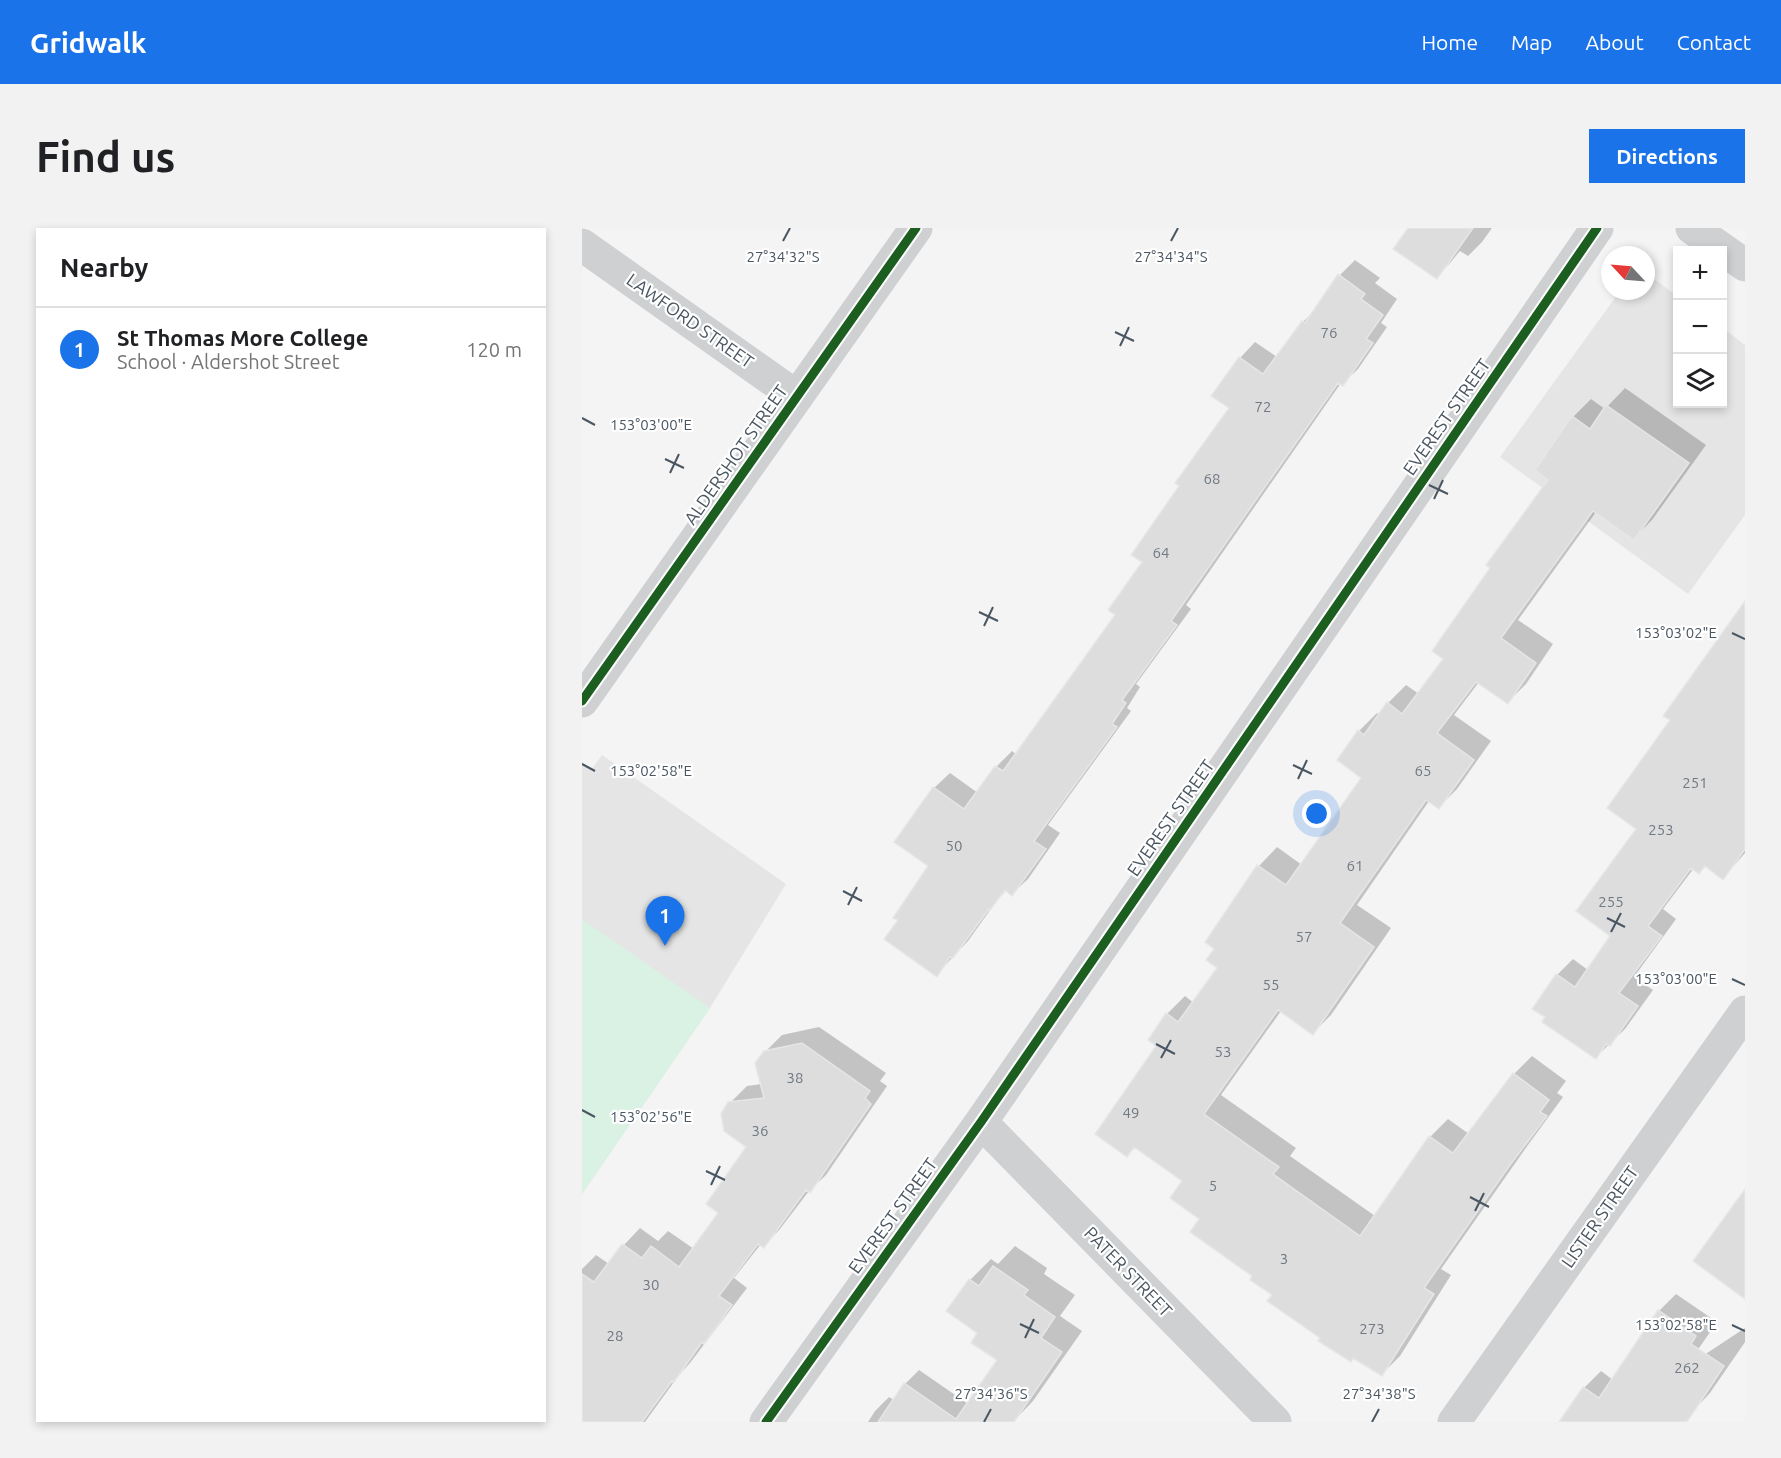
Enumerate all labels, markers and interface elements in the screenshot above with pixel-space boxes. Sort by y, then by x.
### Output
text: Gridwalk [30,27,147,58]
text: Home [1421,30,1478,54]
text: Map [1511,30,1552,54]
text: About [1585,30,1644,54]
text: Contact [1677,30,1751,54]
button: Directions [1589,129,1745,183]
text: Find us [36,133,175,180]
north arrow [1601,246,1655,300]
map controls [1673,246,1727,408]
button: + [1673,246,1727,300]
text: 27°34'32"S [746,248,820,265]
text: 27°34'34"S [1134,248,1208,265]
text: Nearby [60,253,148,282]
street label: LAWFORD STREET [623,269,758,371]
button: − [1673,300,1727,354]
house number: 76 [1321,324,1337,341]
text: St Thomas More College [117,325,368,350]
text: 1 [74,338,85,361]
text: 120 m [466,338,522,361]
text: School · Aldershot Street [117,350,340,373]
street label: EVEREST STREET [1399,354,1494,478]
button: layers [1673,354,1727,408]
street label: ALDERSHOT STREET [680,381,791,528]
house number: 72 [1255,398,1271,415]
text: 153°03'00"E [610,416,692,433]
house number: 68 [1204,470,1220,487]
house number: 64 [1153,544,1169,561]
text: 153°03'02"E [1635,624,1717,641]
street label: EVEREST STREET [1123,755,1218,879]
text: 153°02'58"E [610,762,692,779]
house number: 65 [1415,762,1431,779]
house number: 251 [1682,774,1708,791]
your location [1302,799,1331,828]
house number: 253 [1648,821,1674,838]
house number: 50 [946,837,962,854]
house number: 61 [1347,857,1363,874]
house number: 255 [1598,893,1624,910]
pin: 1 [646,896,685,946]
house number: 57 [1296,928,1312,945]
text: 153°03'00"E [1635,970,1717,987]
house number: 55 [1263,976,1279,993]
house number: 53 [1215,1043,1231,1060]
house number: 38 [787,1069,803,1086]
house number: 49 [1123,1104,1139,1121]
text: 153°02'56"E [610,1108,692,1125]
house number: 36 [752,1122,768,1139]
street label: EVEREST STREET [844,1154,941,1277]
street label: LISTER STREET [1557,1162,1642,1271]
house number: 5 [1209,1177,1217,1194]
street label: PATER STREET [1081,1222,1177,1320]
house number: 3 [1280,1250,1288,1267]
house number: 30 [643,1276,659,1293]
text: 153°02'58"E [1635,1316,1717,1333]
house number: 273 [1359,1320,1385,1337]
house number: 28 [607,1327,623,1344]
house number: 262 [1674,1359,1700,1376]
text: 27°34'36"S [954,1385,1028,1402]
text: 27°34'38"S [1342,1385,1416,1402]

